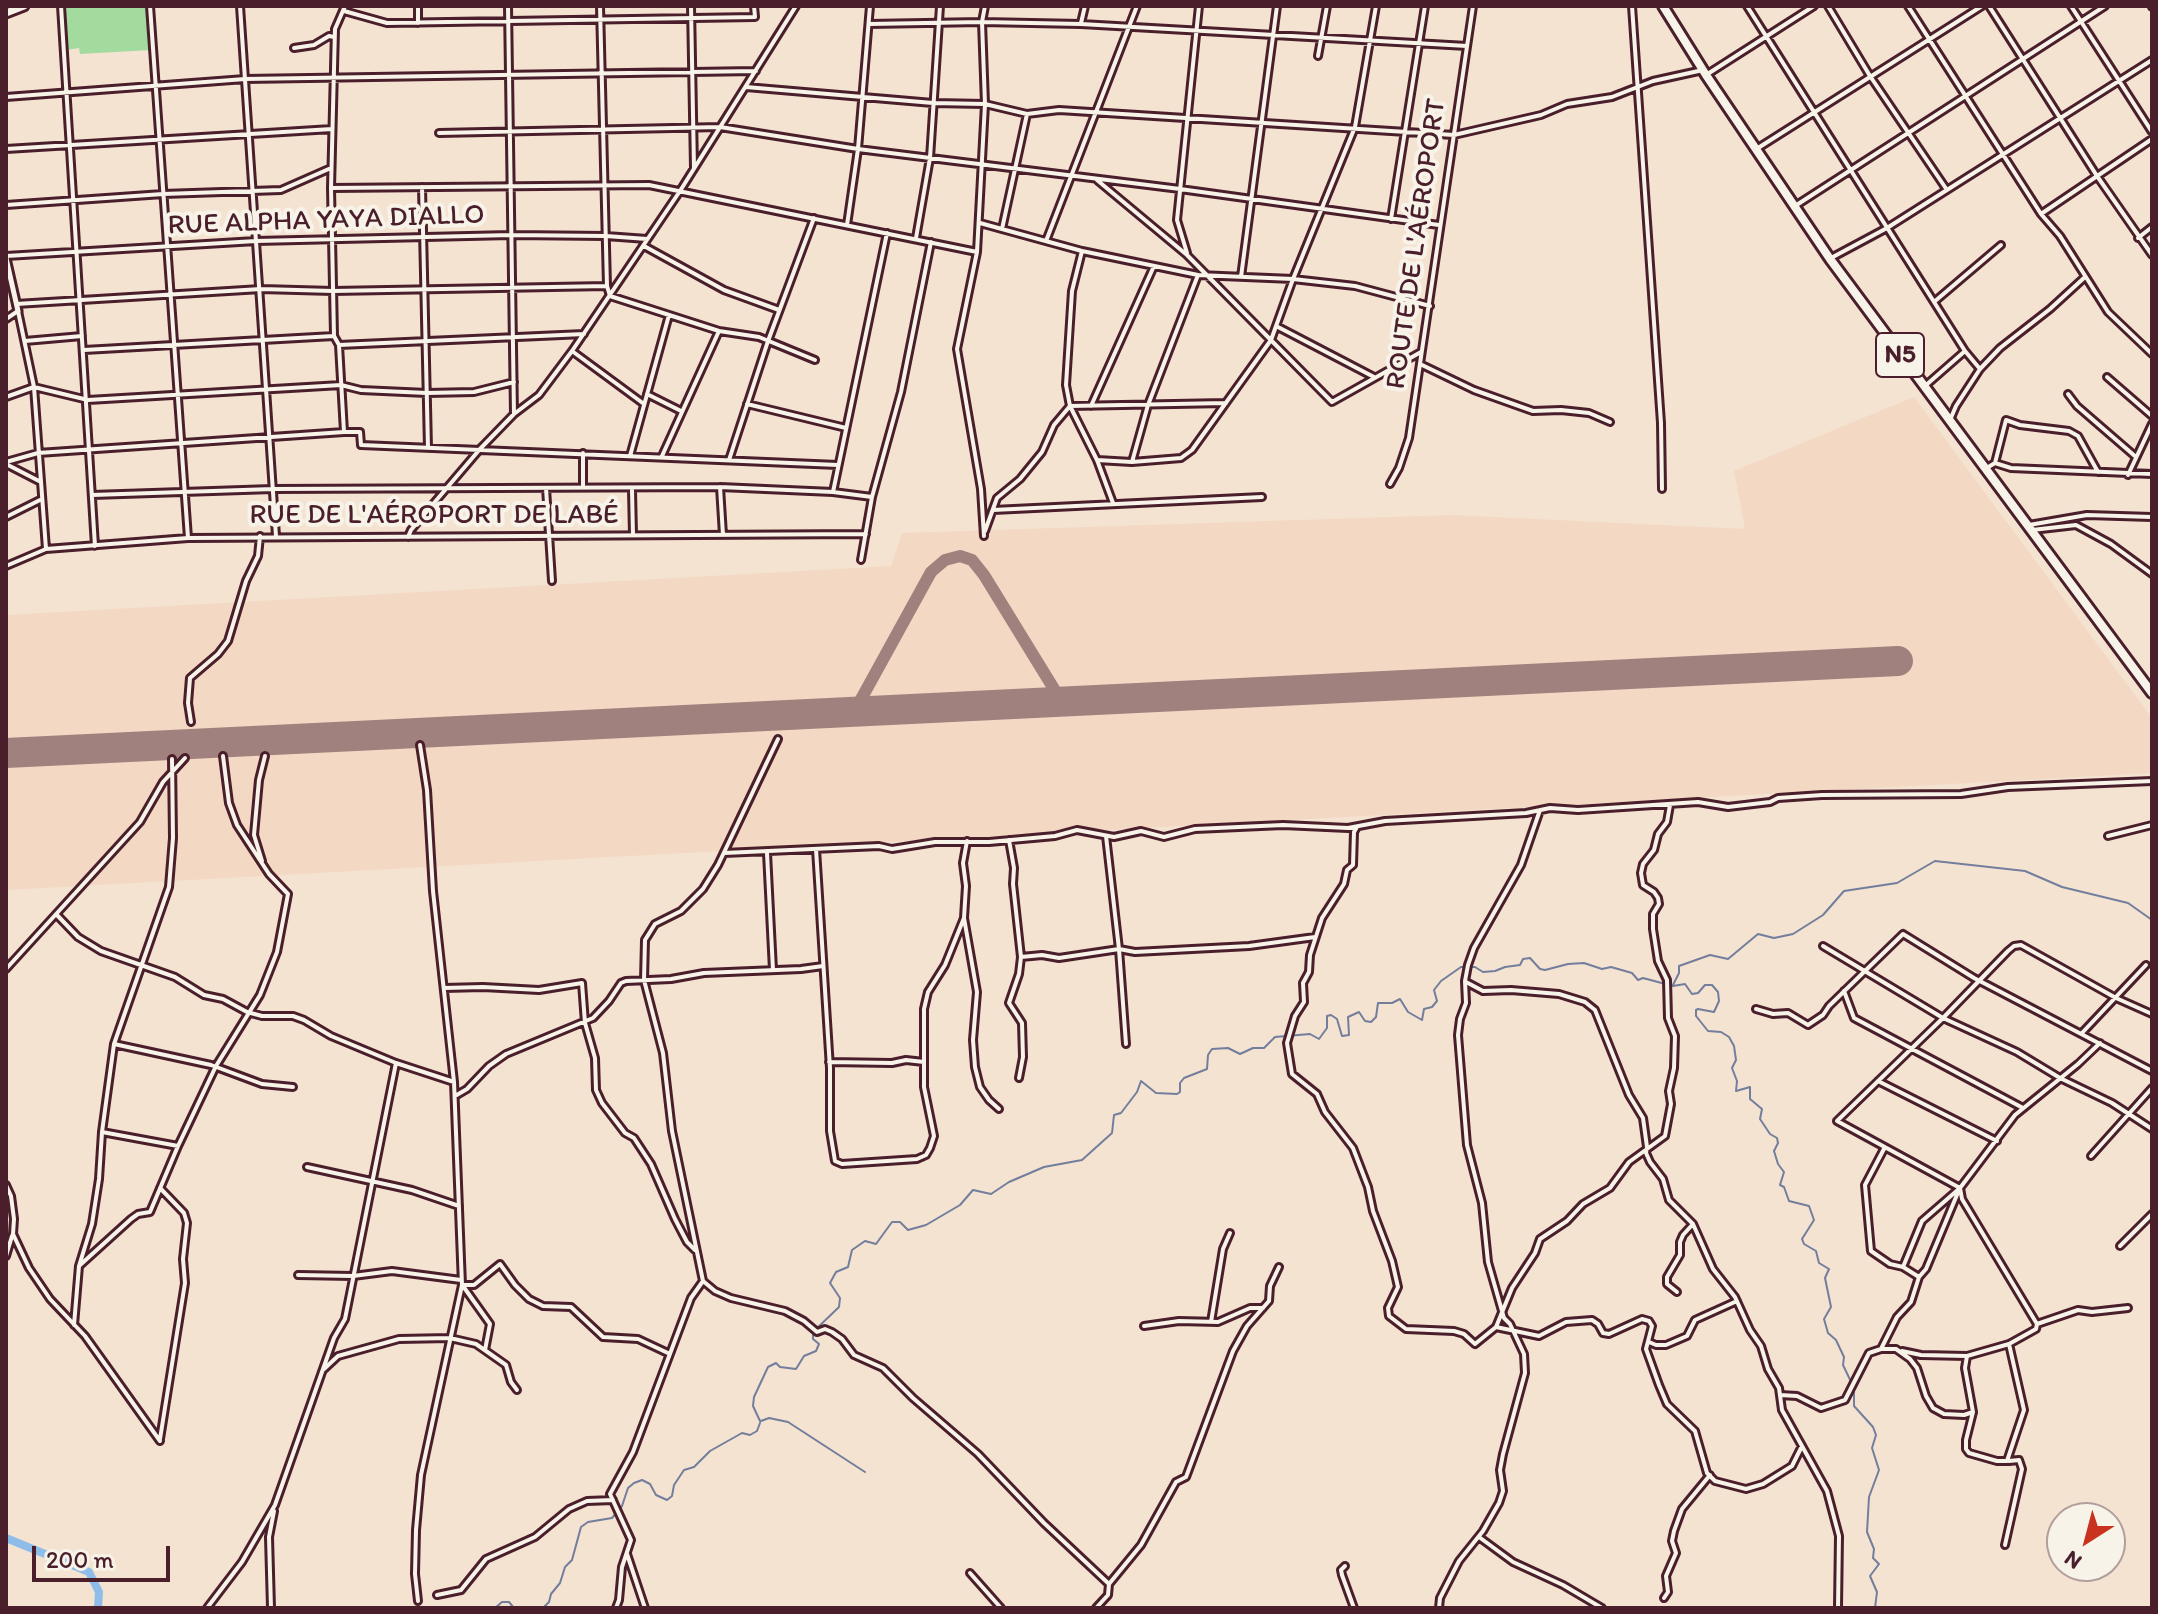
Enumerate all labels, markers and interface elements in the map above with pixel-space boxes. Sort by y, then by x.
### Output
street label: ROUTE DE L'AÉROPORT [1380,97,1454,391]
street label: RUE ALPHA YAYA DIALLO [167,199,485,243]
road number: N5 [1876,333,1924,377]
street label: RUE DE L'AÉROPORT DE LABÉ [249,499,619,533]
north arrow [2046,1502,2126,1582]
scale bar [36,1530,174,1580]
text: 200 m [46,1545,114,1574]
text: N [2059,1545,2087,1575]

